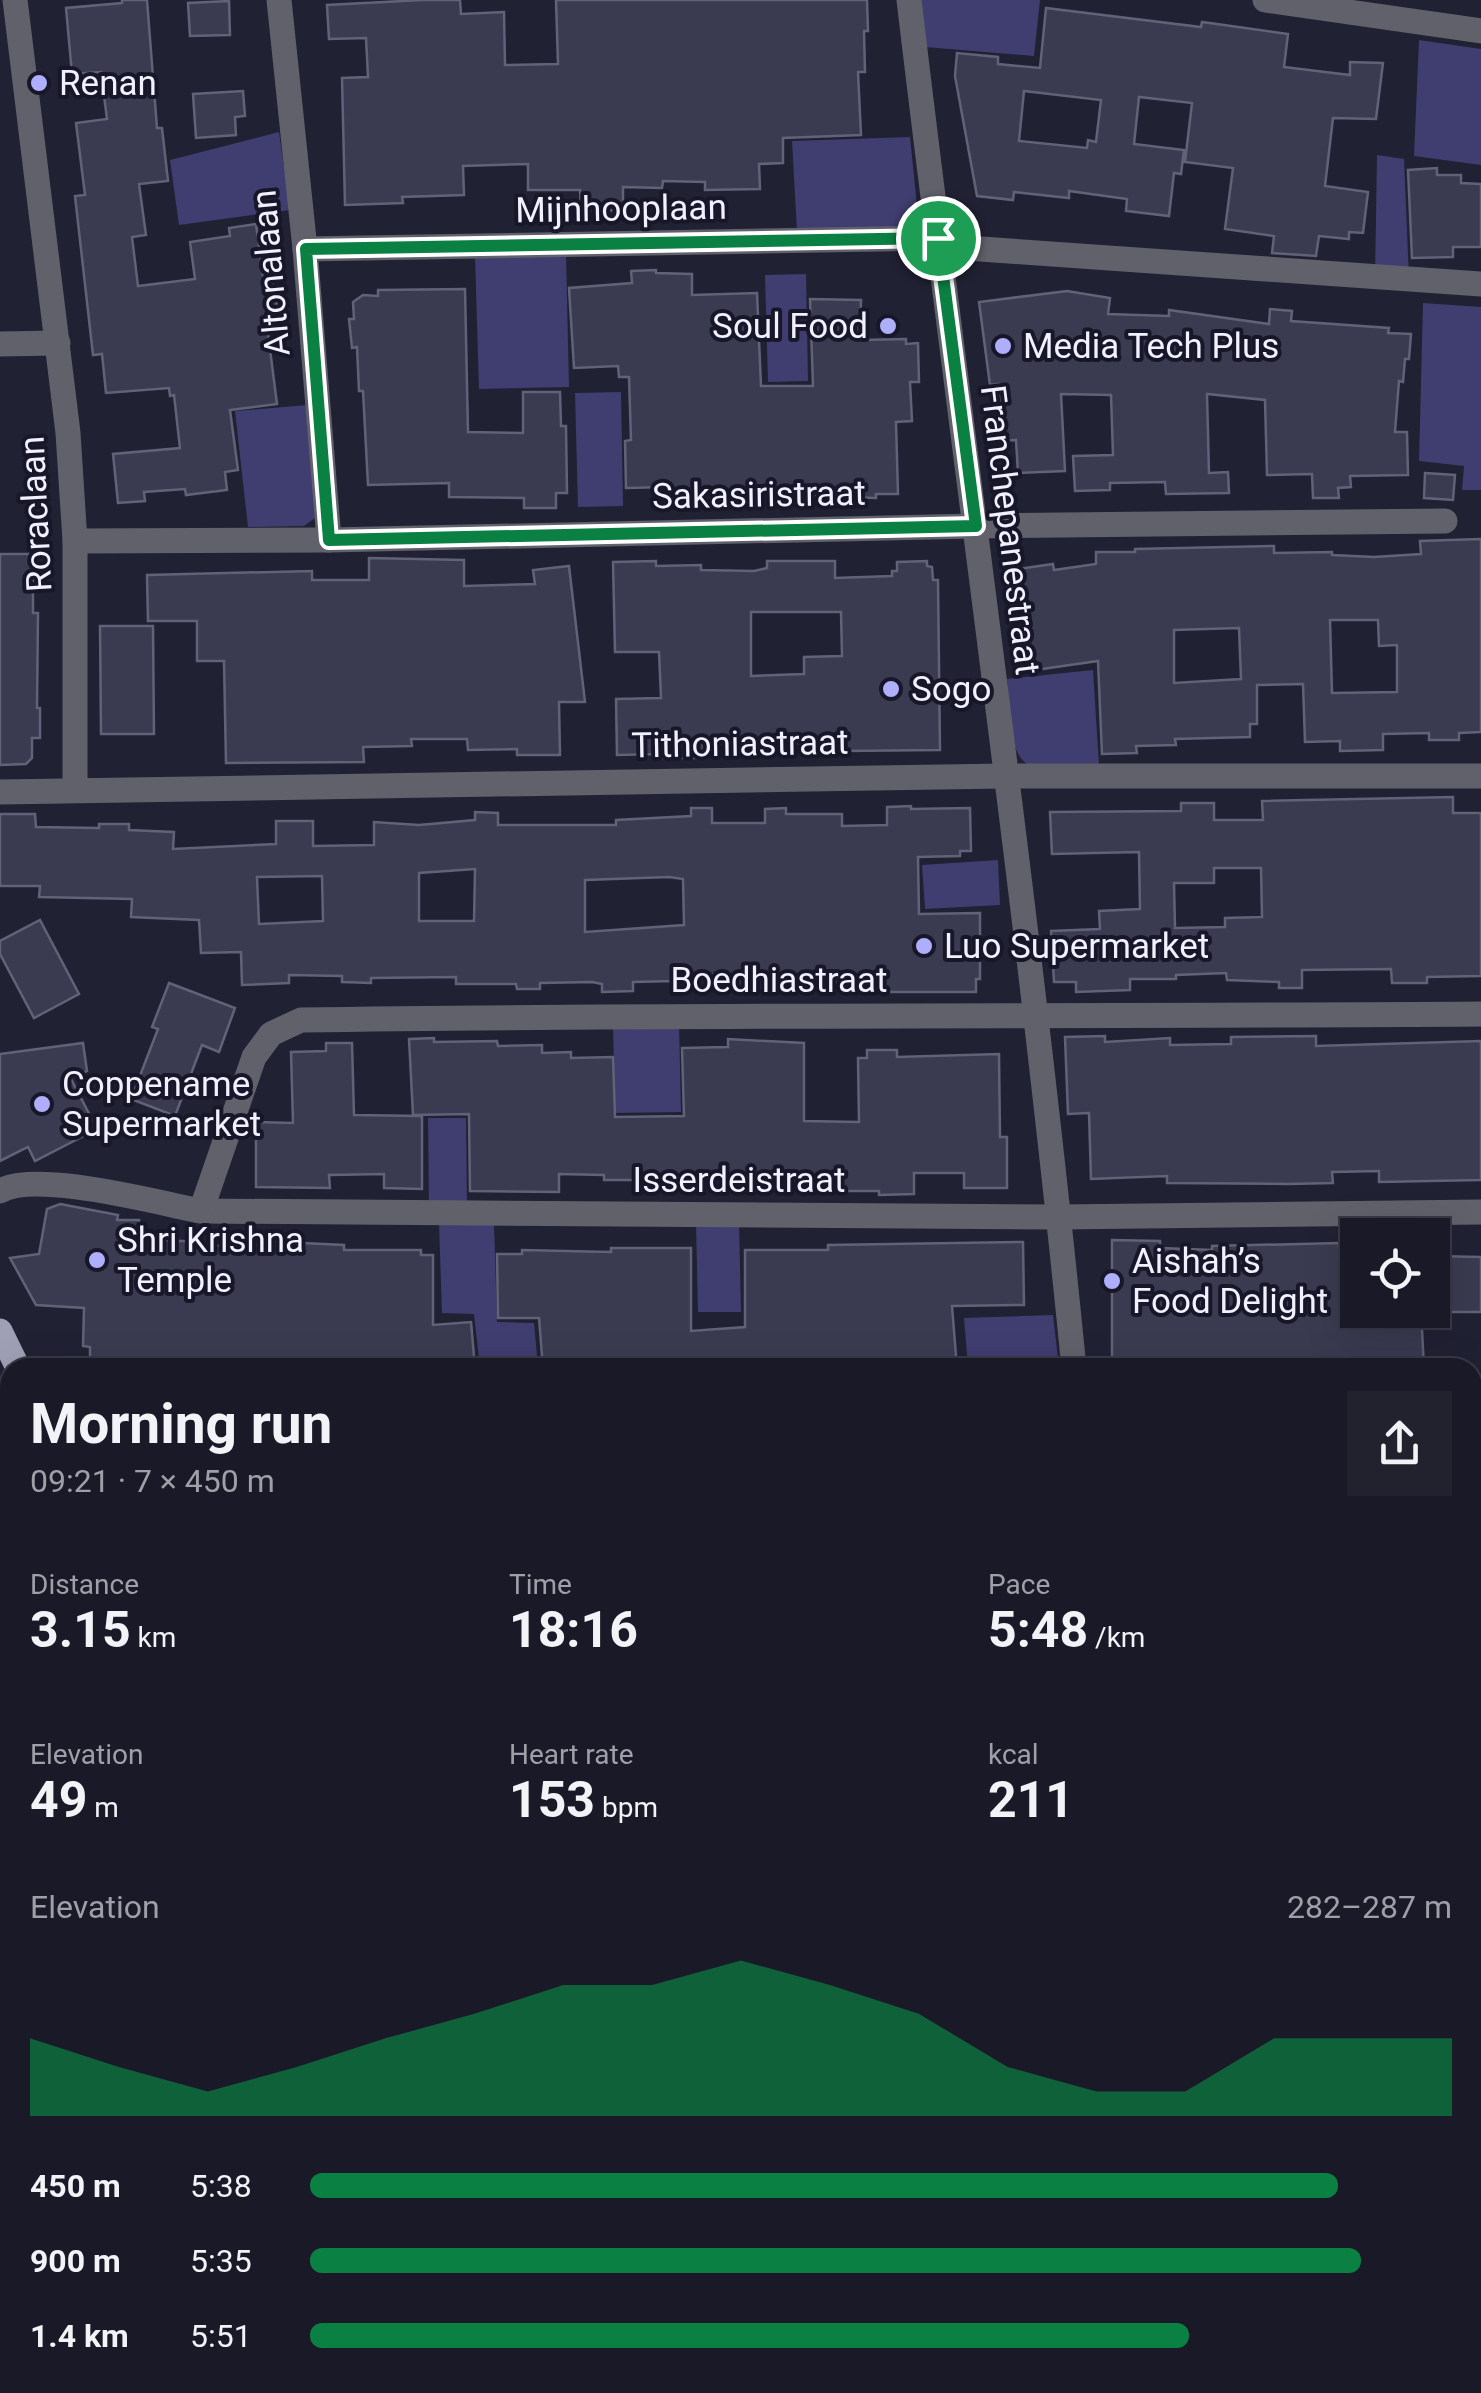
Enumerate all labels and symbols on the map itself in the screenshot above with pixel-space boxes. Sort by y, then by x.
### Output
place label: Renan [59,63,157,104]
marker: Renan [28,72,50,94]
street label: Mijnhooplaan [515,187,727,231]
street label: Altonalaan [243,188,299,358]
pin [896,196,981,281]
place label: Soul Food [712,306,868,347]
marker: Soul Food [877,315,899,337]
place label: Media Tech Plus [1023,326,1279,367]
marker: Media Tech Plus [992,335,1014,357]
street label: Franchepanestraat [972,383,1048,677]
street label: Roraclaan [11,435,61,593]
street label: Sakasiristraat [652,473,866,517]
place label: Sogo [911,669,991,710]
marker: Sogo [880,678,902,700]
street label: Tithoniastraat [631,722,849,766]
place label: Luo Supermarket [944,926,1209,967]
marker: Luo Supermarket [913,935,935,957]
street label: Boedhiastraat [670,960,888,1001]
place label: Coppename Supermarket [62,1064,261,1145]
marker: Coppename Supermarket [31,1093,53,1115]
street label: Isserdeistraat [633,1160,845,1201]
place label: Shri Krishna Temple [117,1220,304,1301]
place label: Aishah’s Food Delight [1132,1241,1328,1322]
marker: Shri Krishna Temple [86,1249,108,1271]
marker: Aishah’s Food Delight [1101,1270,1123,1292]

